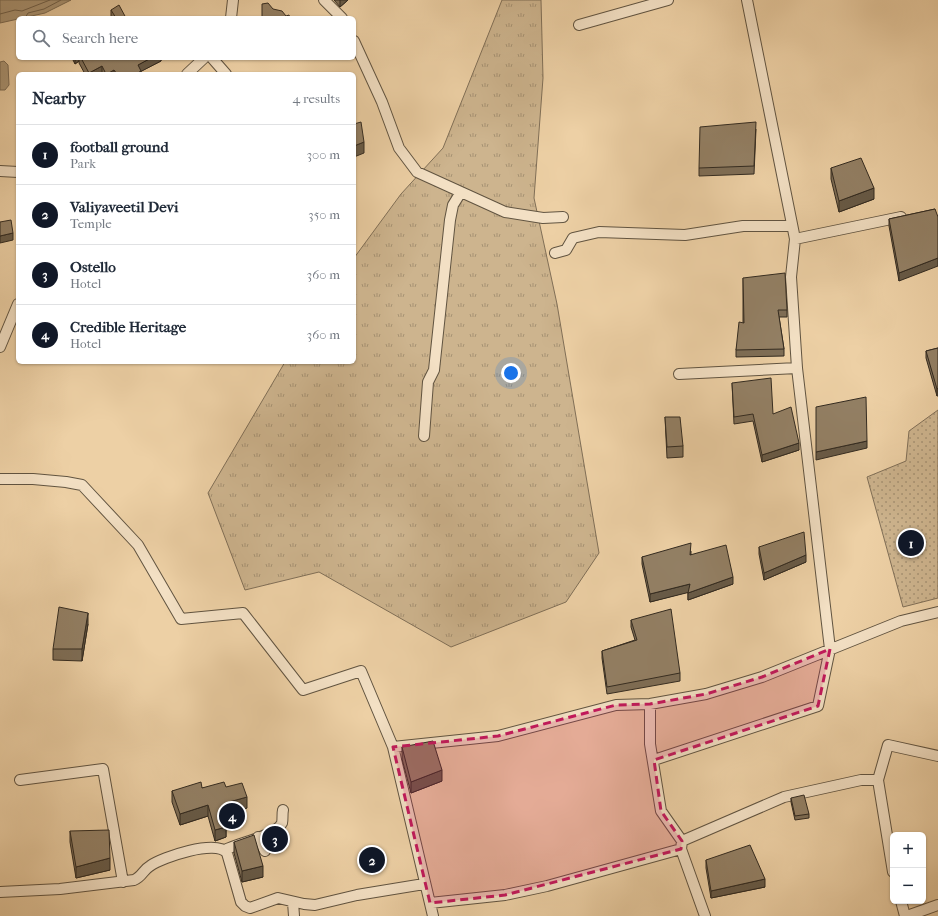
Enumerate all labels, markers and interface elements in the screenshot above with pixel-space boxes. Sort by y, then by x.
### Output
search box [16,16,356,60]
icon: search [30,27,52,49]
text: Search here [62,29,138,47]
text: Nearby [32,88,86,108]
text: 4 results [293,91,340,106]
text: football ground [70,138,169,156]
text: 1 [43,147,47,162]
text: 300 m [307,147,340,162]
text: Park [70,156,96,171]
text: Valiyaveetil Devi [70,198,178,216]
text: 2 [42,207,48,222]
text: 350 m [308,207,340,222]
text: Temple [70,216,112,231]
text: Ostello [70,258,116,276]
text: 3 [42,267,48,282]
text: 360 m [307,267,340,282]
text: Hotel [70,276,101,291]
text: Credible Heritage [70,318,186,336]
text: 4 [41,327,49,342]
text: 360 m [307,327,340,342]
text: Hotel [70,336,101,351]
your location [501,363,521,383]
pin: 1 [898,528,924,558]
pin: 4 [219,801,245,831]
pin: 3 [262,824,288,854]
map controls [890,832,926,904]
button: + [890,832,926,868]
pin: 2 [359,845,385,875]
button: − [890,868,926,904]

